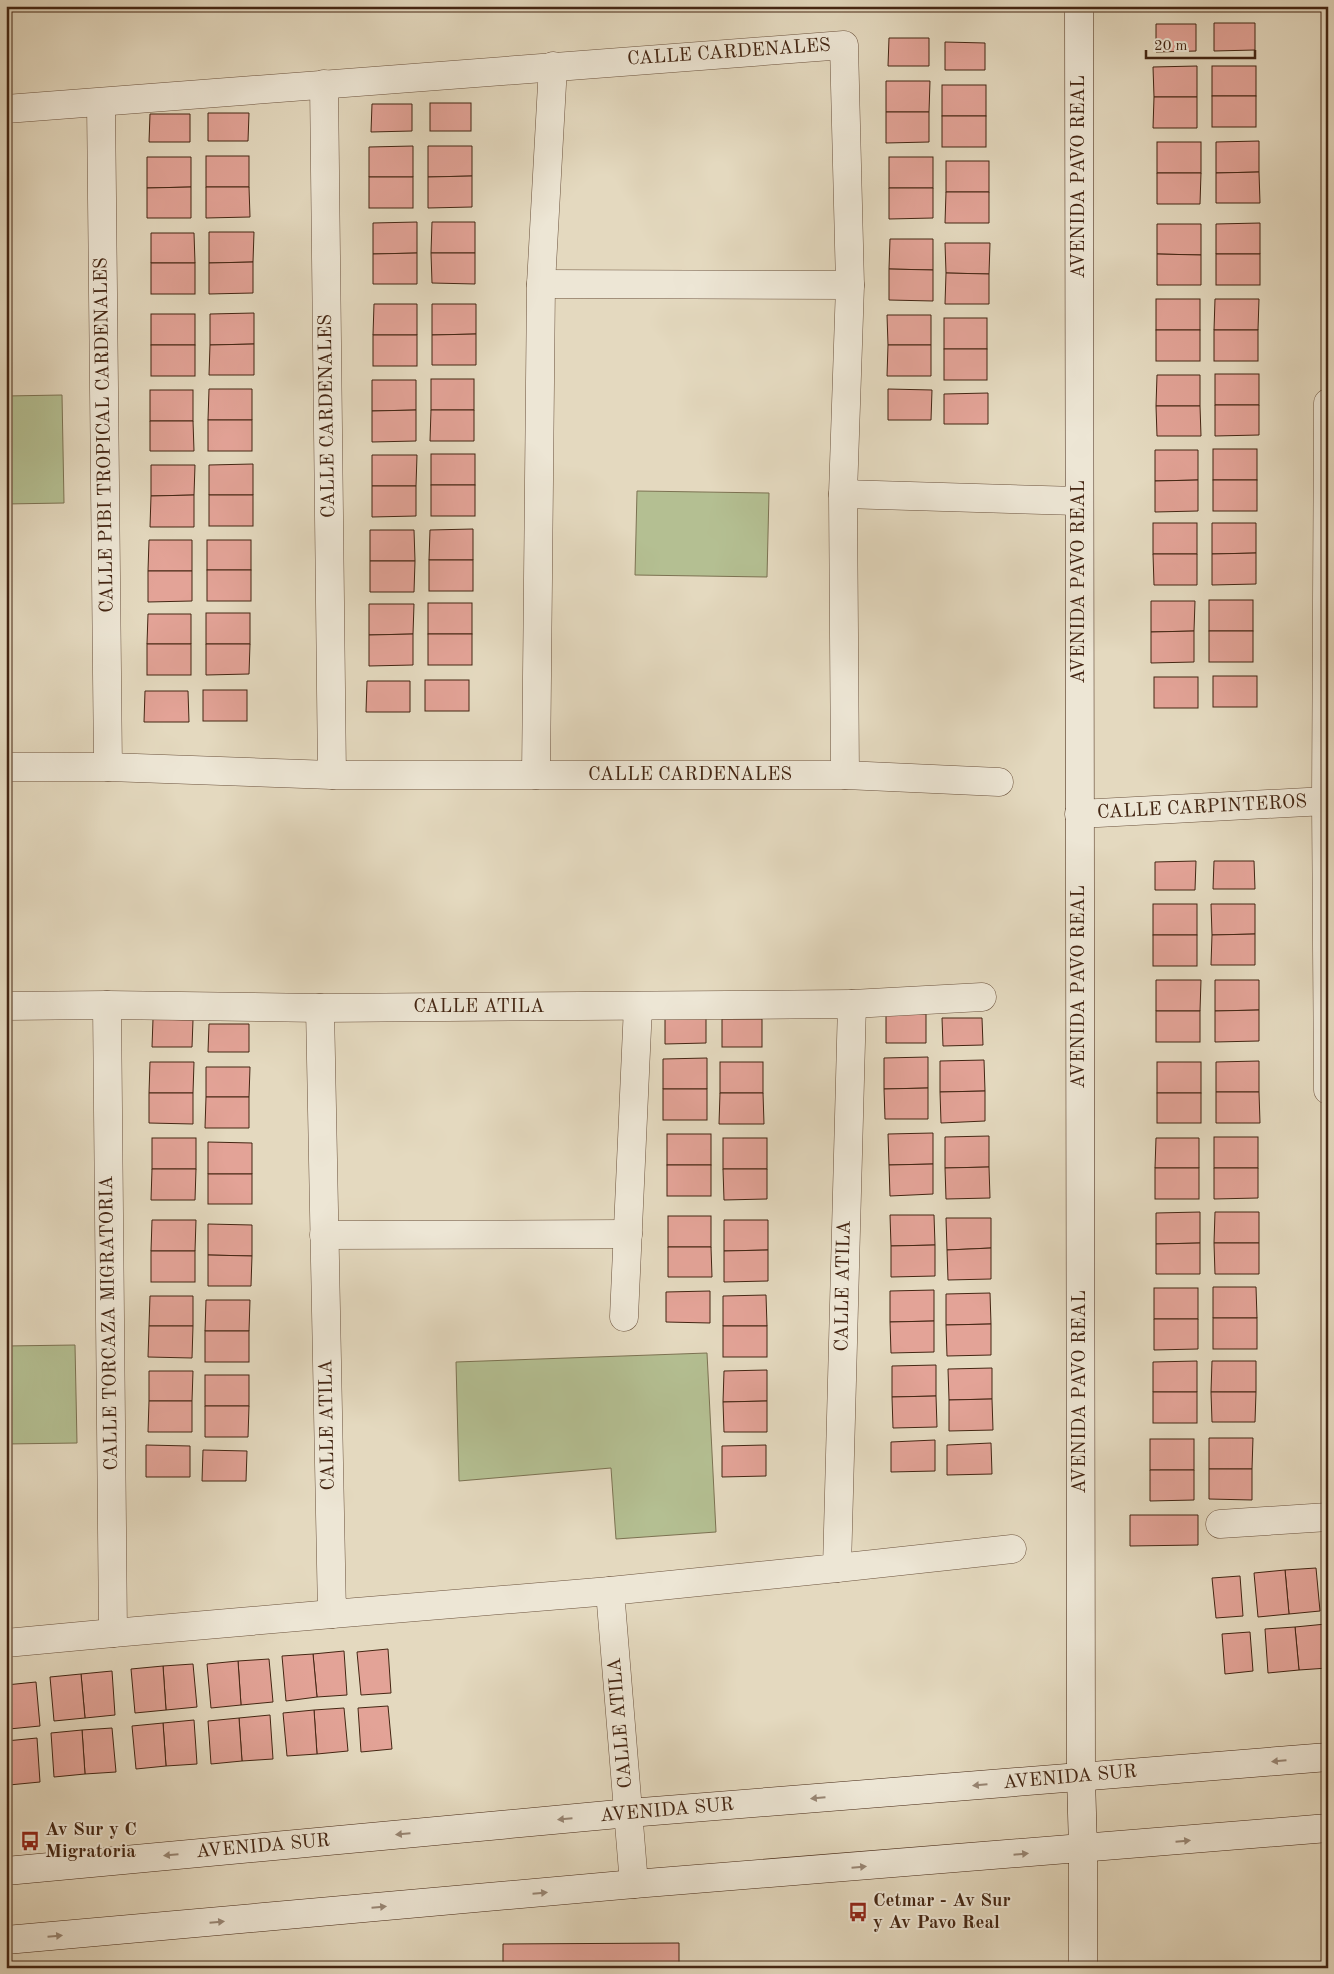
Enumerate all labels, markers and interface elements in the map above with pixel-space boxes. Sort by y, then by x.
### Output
scale bar [1146,28,1255,60]
street label: CALLE CARDENALES [627,36,831,70]
text: 20 m [1154,39,1188,54]
street label: AVENIDA PAVO REAL [1070,75,1089,279]
street label: CALLE PIBI TROPICAL CARDENALES [92,257,118,613]
street label: CALLE CARDENALES [317,314,339,518]
street label: AVENIDA PAVO REAL [1070,480,1089,684]
street label: CALLE CARDENALES [588,766,792,785]
street label: CALLE CARPINTEROS [1096,793,1308,823]
street label: AVENIDA PAVO REAL [1070,885,1089,1089]
street label: CALLE ATILA [413,998,545,1017]
street label: CALLE TORCAZA MIGRATORIA [98,1175,122,1471]
street label: CALLE ATILA [833,1220,855,1352]
street label: AVENIDA PAVO REAL [1071,1290,1090,1494]
street label: CALLE ATILA [317,1359,339,1491]
street label: CALLE ATILA [606,1656,636,1789]
one-way arrow [1271,1757,1287,1765]
street label: AVENIDA SUR [1002,1763,1138,1793]
one-way arrow [972,1781,988,1789]
one-way arrow [810,1795,826,1803]
street label: AVENIDA SUR [599,1796,735,1826]
one-way arrow [556,1816,572,1824]
place label: Av Sur y C Migratoria [45,1821,137,1862]
bus stop icon: Av Sur y C Migratoria [19,1830,41,1852]
one-way arrow [395,1830,411,1838]
street label: AVENIDA SUR [195,1832,331,1862]
one-way arrow [1175,1836,1191,1844]
one-way arrow [1013,1850,1029,1858]
one-way arrow [163,1852,179,1860]
one-way arrow [851,1863,867,1871]
one-way arrow [533,1889,549,1897]
place label: Cetmar - Av Sur y Av Pavo Real [873,1892,1011,1933]
bus stop icon: Cetmar - Av Sur y Av Pavo Real [847,1901,869,1923]
one-way arrow [371,1903,387,1911]
one-way arrow [209,1917,225,1925]
one-way arrow [47,1932,63,1940]

